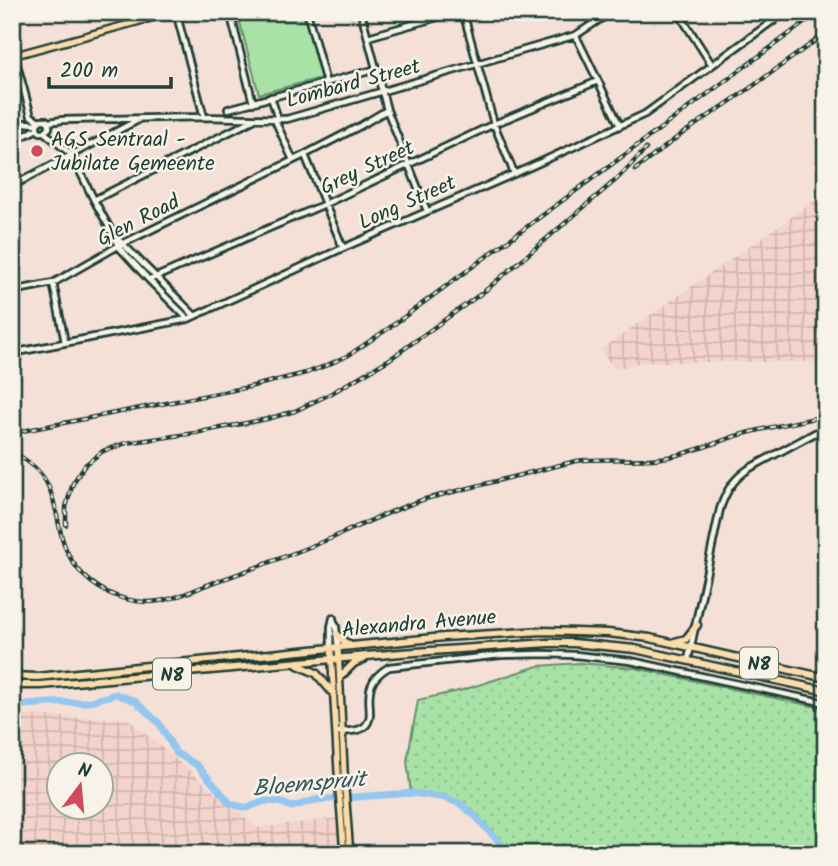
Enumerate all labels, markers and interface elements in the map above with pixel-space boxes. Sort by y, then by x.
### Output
scale bar [49,46,172,90]
street label: Lombard Street [283,50,425,118]
text: 200 m [60,55,118,88]
place label: AGS Sentraal - Jubilate Gemeente [51,124,215,181]
street label: Grey Street [315,132,421,205]
marker: AGS Sentraal - Jubilate Gemeente [29,143,45,159]
street label: Long Street [353,167,463,240]
street label: Glen Road [91,186,186,256]
street label: Alexandra Avenue [341,601,498,648]
road number: N8 [740,648,778,678]
road number: N8 [153,659,191,690]
north arrow [46,750,116,820]
text: N [74,756,94,788]
water label: Bloemspruit [251,762,371,808]

